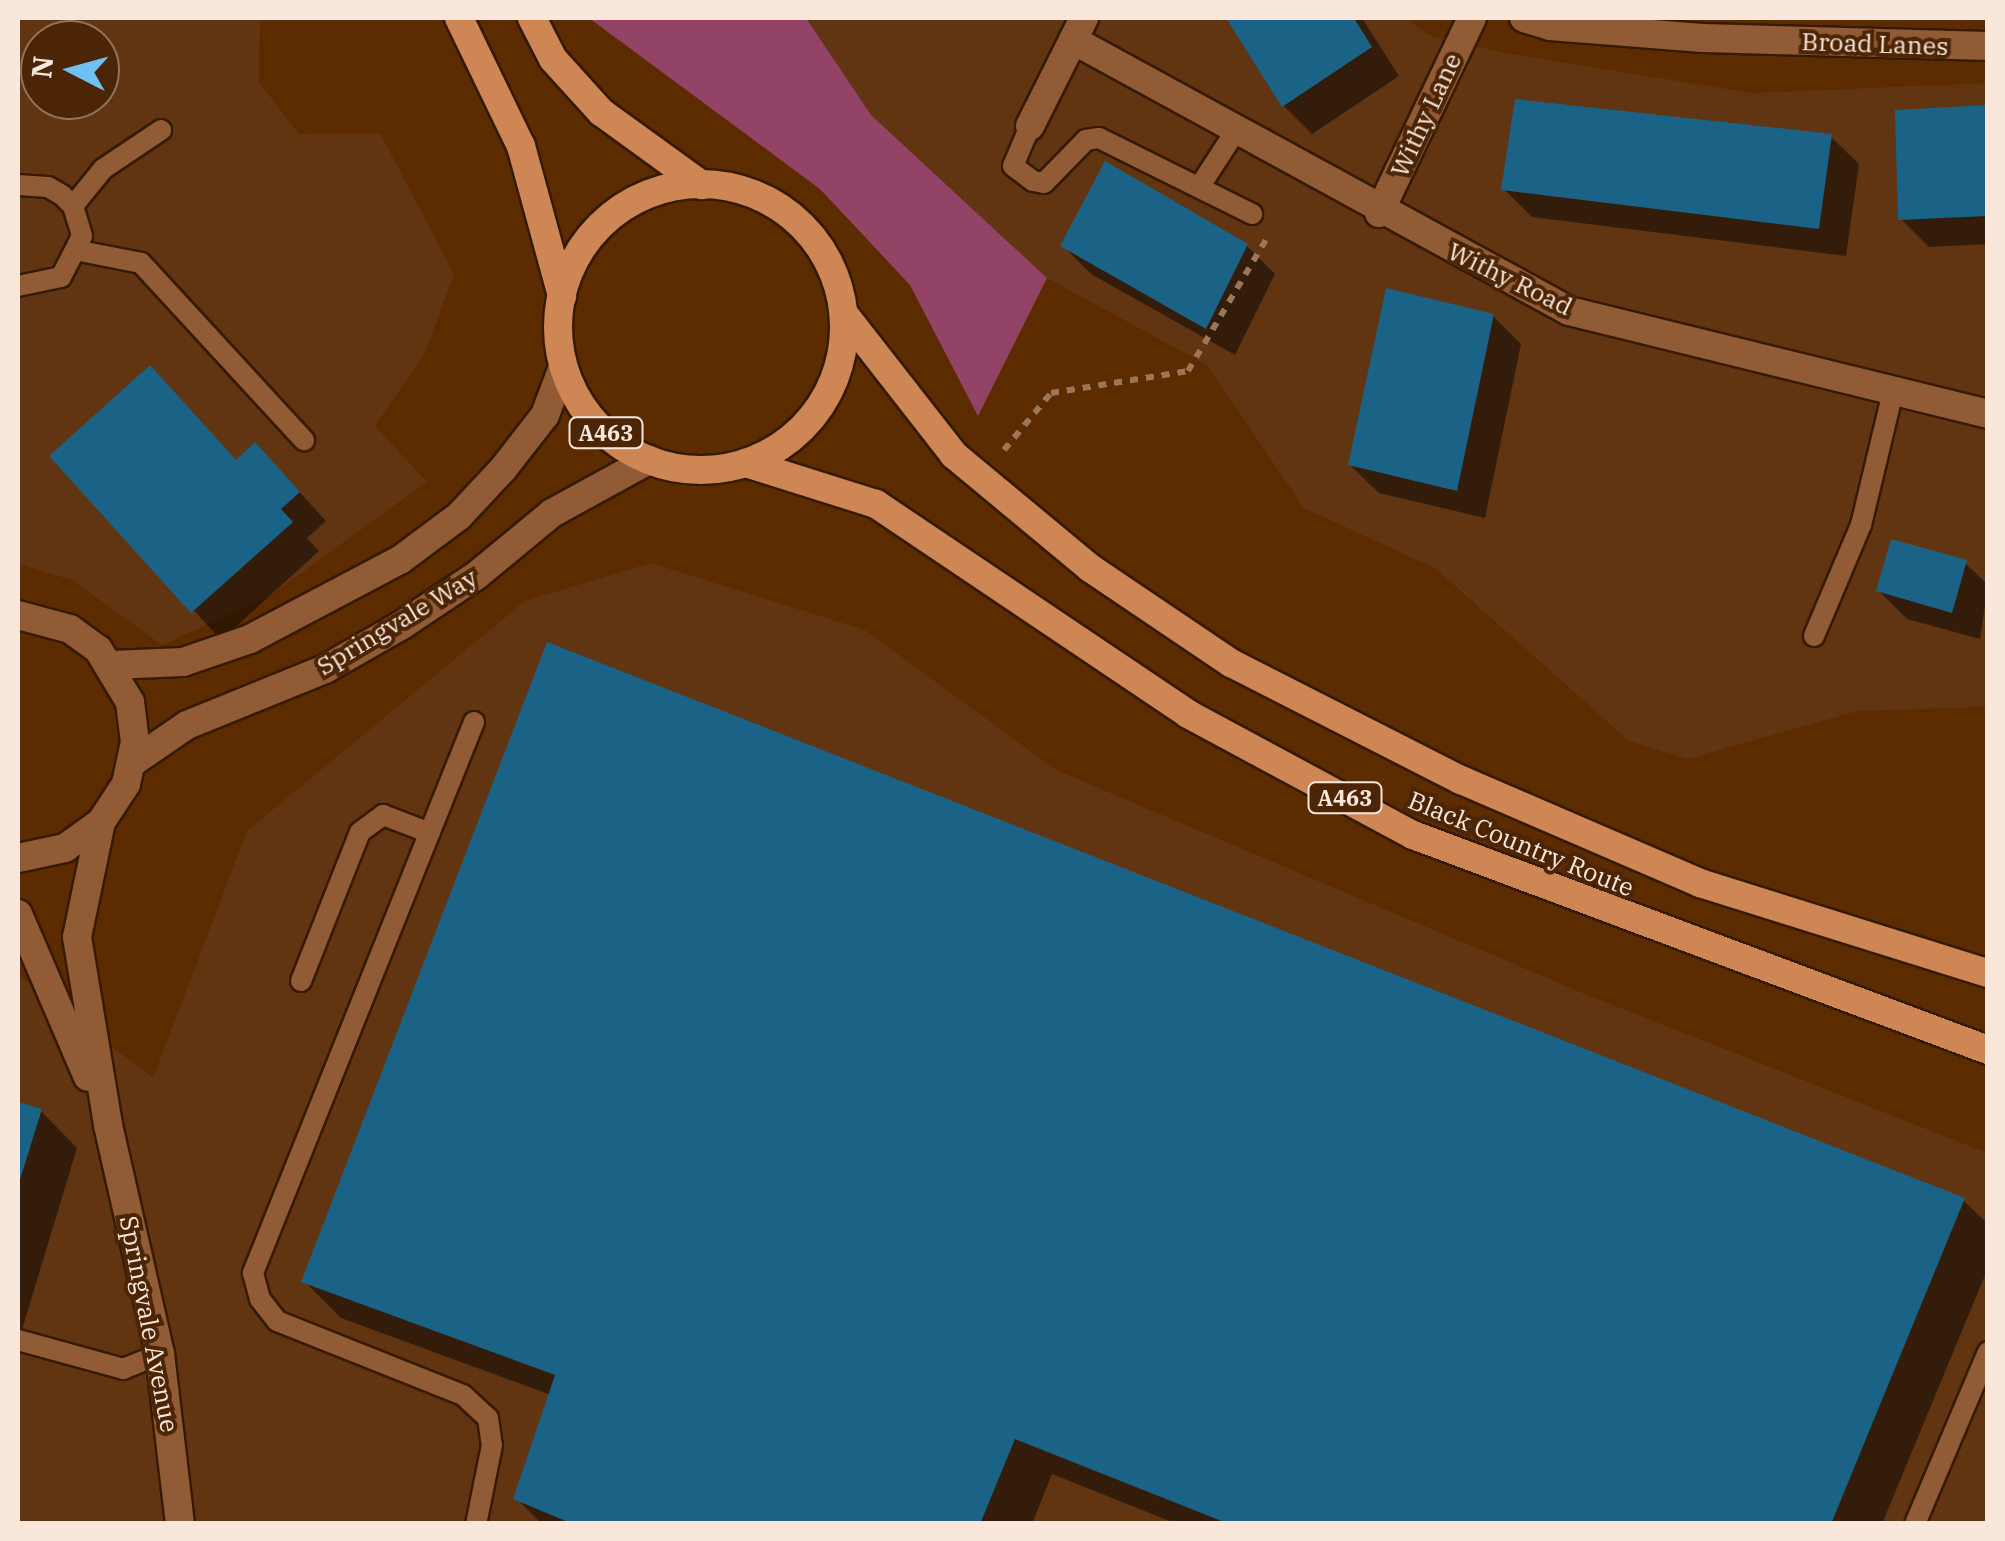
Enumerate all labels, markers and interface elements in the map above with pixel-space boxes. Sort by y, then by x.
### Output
north arrow [20,20,120,120]
street label: Broad Lanes [1801,26,1949,62]
street label: Withy Lane [1384,48,1468,182]
text: N [22,54,61,80]
street label: Withy Road [1443,236,1577,322]
road number: A463 [568,416,644,450]
street label: Springvale Way [311,562,483,682]
road number: A463 [1308,781,1382,815]
street label: Black Country Route [1404,785,1638,903]
street label: Springvale Avenue [113,1213,185,1435]

